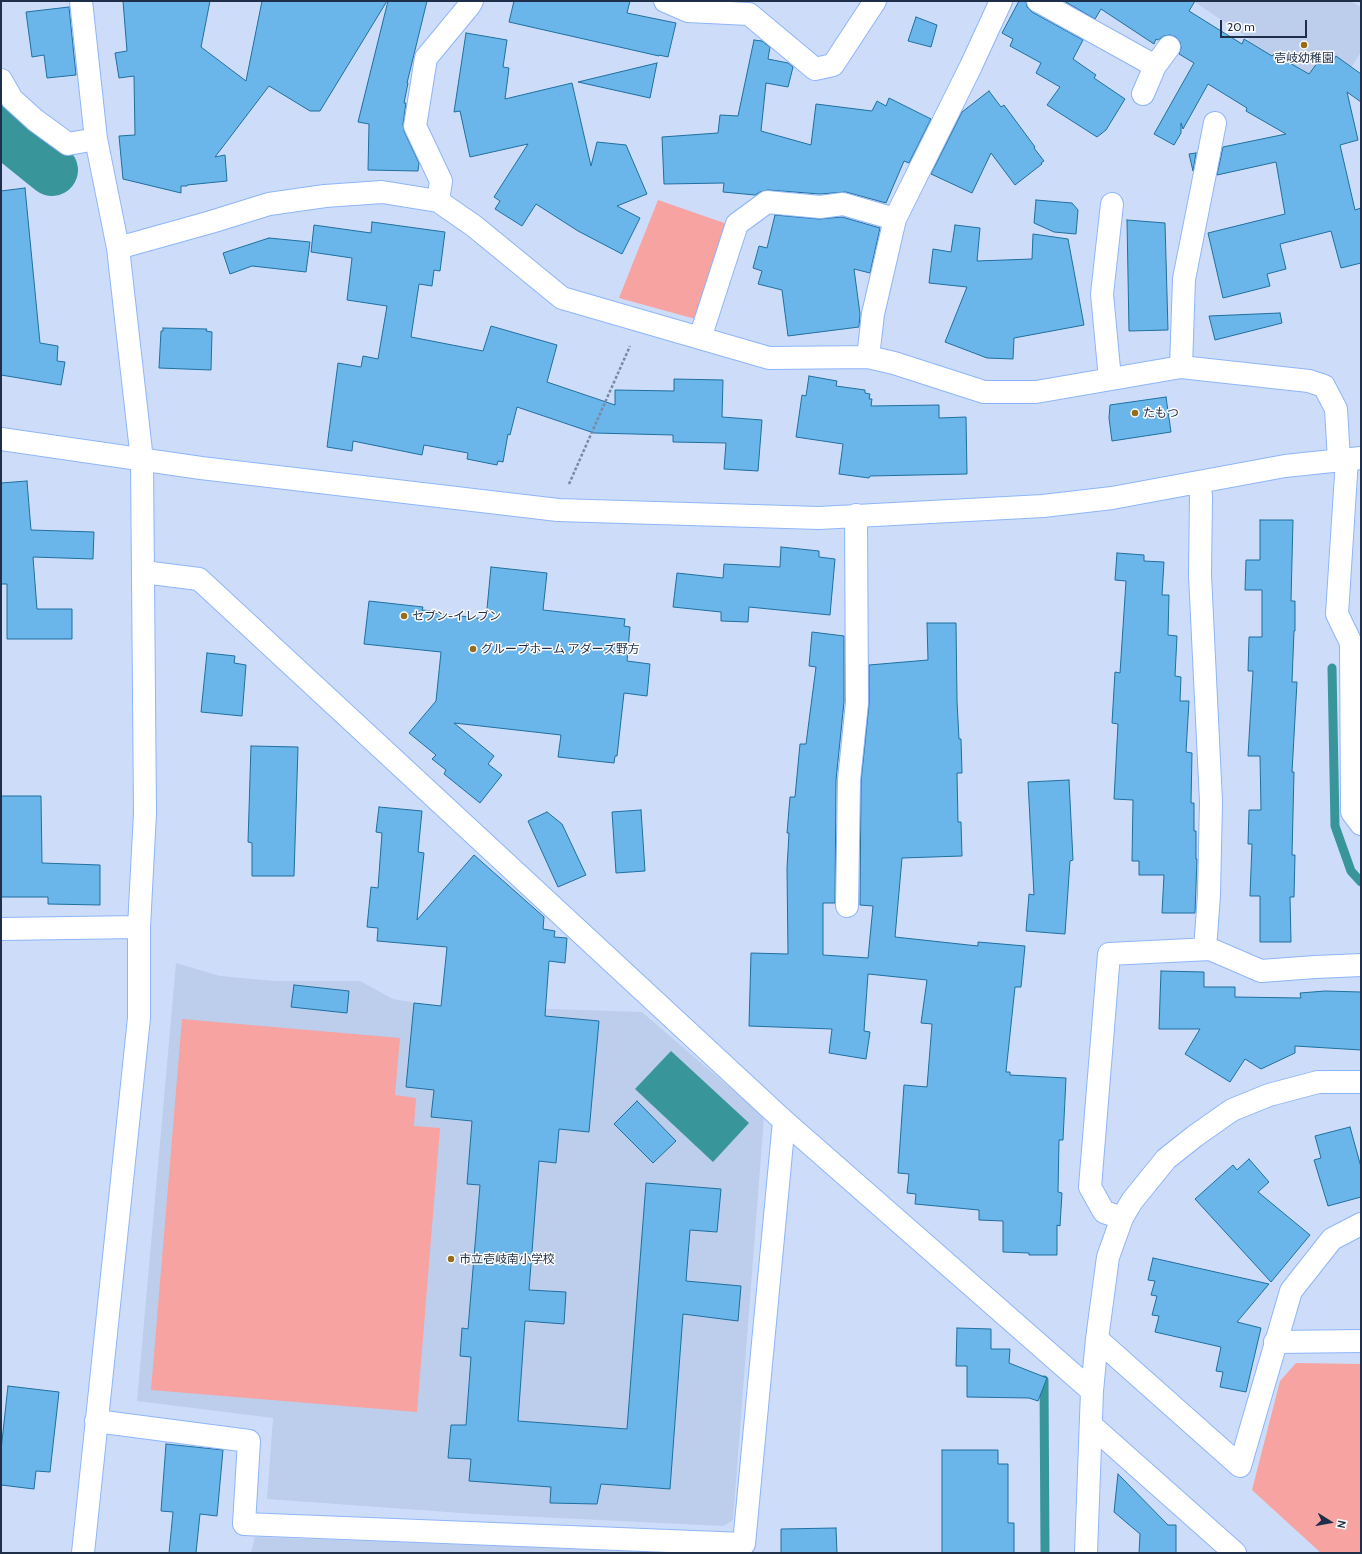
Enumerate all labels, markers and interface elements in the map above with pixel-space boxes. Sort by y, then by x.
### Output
scale bar [1222,12,1309,38]
text: 20 m [1227,19,1255,34]
marker: 壱岐幼稚園 [1299,40,1309,50]
place label: 壱岐幼稚園 [1274,51,1334,65]
place label: たもつ [1143,406,1179,420]
marker: たもつ [1130,408,1140,418]
place label: セブン-イレブン [412,609,501,623]
marker: セブン-イレブン [399,611,409,621]
place label: グループホーム アダーズ野方 [481,642,640,656]
marker: グループホーム アダーズ野方 [468,644,478,654]
place label: 市立壱岐南小学校 [459,1252,555,1266]
marker: 市立壱岐南小学校 [446,1254,456,1264]
north arrow [1310,1502,1350,1542]
text: N [1334,1519,1349,1529]

